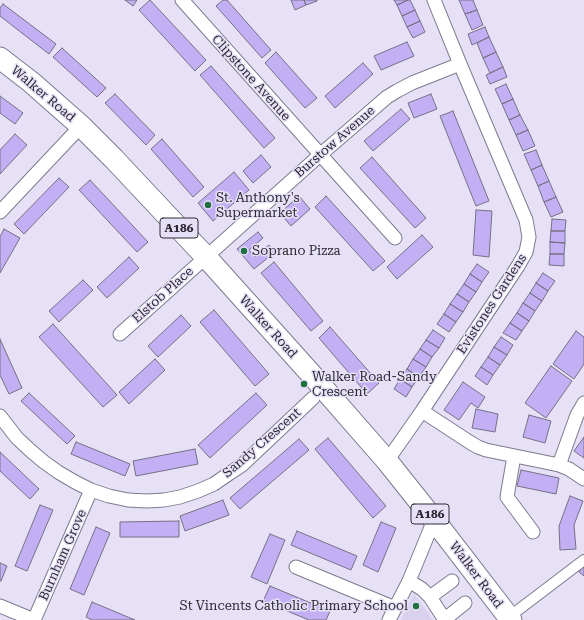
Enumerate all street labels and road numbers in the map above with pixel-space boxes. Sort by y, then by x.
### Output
street label: Clipstone Avenue [208,32,294,124]
street label: Walker Road [8,63,78,125]
street label: Burstow Avenue [292,103,378,181]
road number: A186 [160,218,198,238]
street label: Evistones Gardens [454,251,530,357]
street label: Elstob Place [129,264,197,326]
street label: Walker Road [236,292,300,362]
street label: Sandy Crescent [220,405,304,481]
road number: A186 [411,504,449,524]
street label: Burnham Grove [36,507,90,603]
street label: Walker Road [446,539,506,611]

